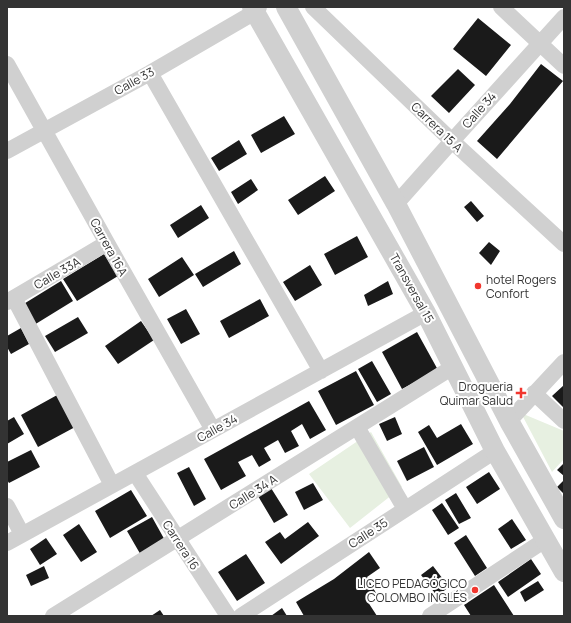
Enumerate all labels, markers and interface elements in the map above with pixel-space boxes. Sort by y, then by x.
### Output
street label: Calle 33 [111,63,157,99]
street label: Calle 34 [458,88,500,132]
street label: Carrera 15 A [408,98,467,156]
street label: Carrera 16A [86,215,132,279]
street label: Transversal 15 [386,250,438,326]
street label: Calle 33A [31,253,84,293]
place label: hotel Rogers Confort [486,271,556,302]
marker: hotel Rogers Confort [473,281,483,291]
place label: Drogueria Quimar Salud [440,378,513,409]
marker: Drogueria Quimar Salud [516,388,526,398]
street label: Calle 34 [194,410,240,446]
street label: Calle 34 A [226,470,281,514]
street label: Calle 35 [345,514,391,552]
street label: Carrera 16 [159,517,203,573]
place label: LICEO PEDAGÓGICO COLOMBO INGLÉS [357,575,467,606]
marker: LICEO PEDAGÓGICO COLOMBO INGLÉS [470,585,480,595]

